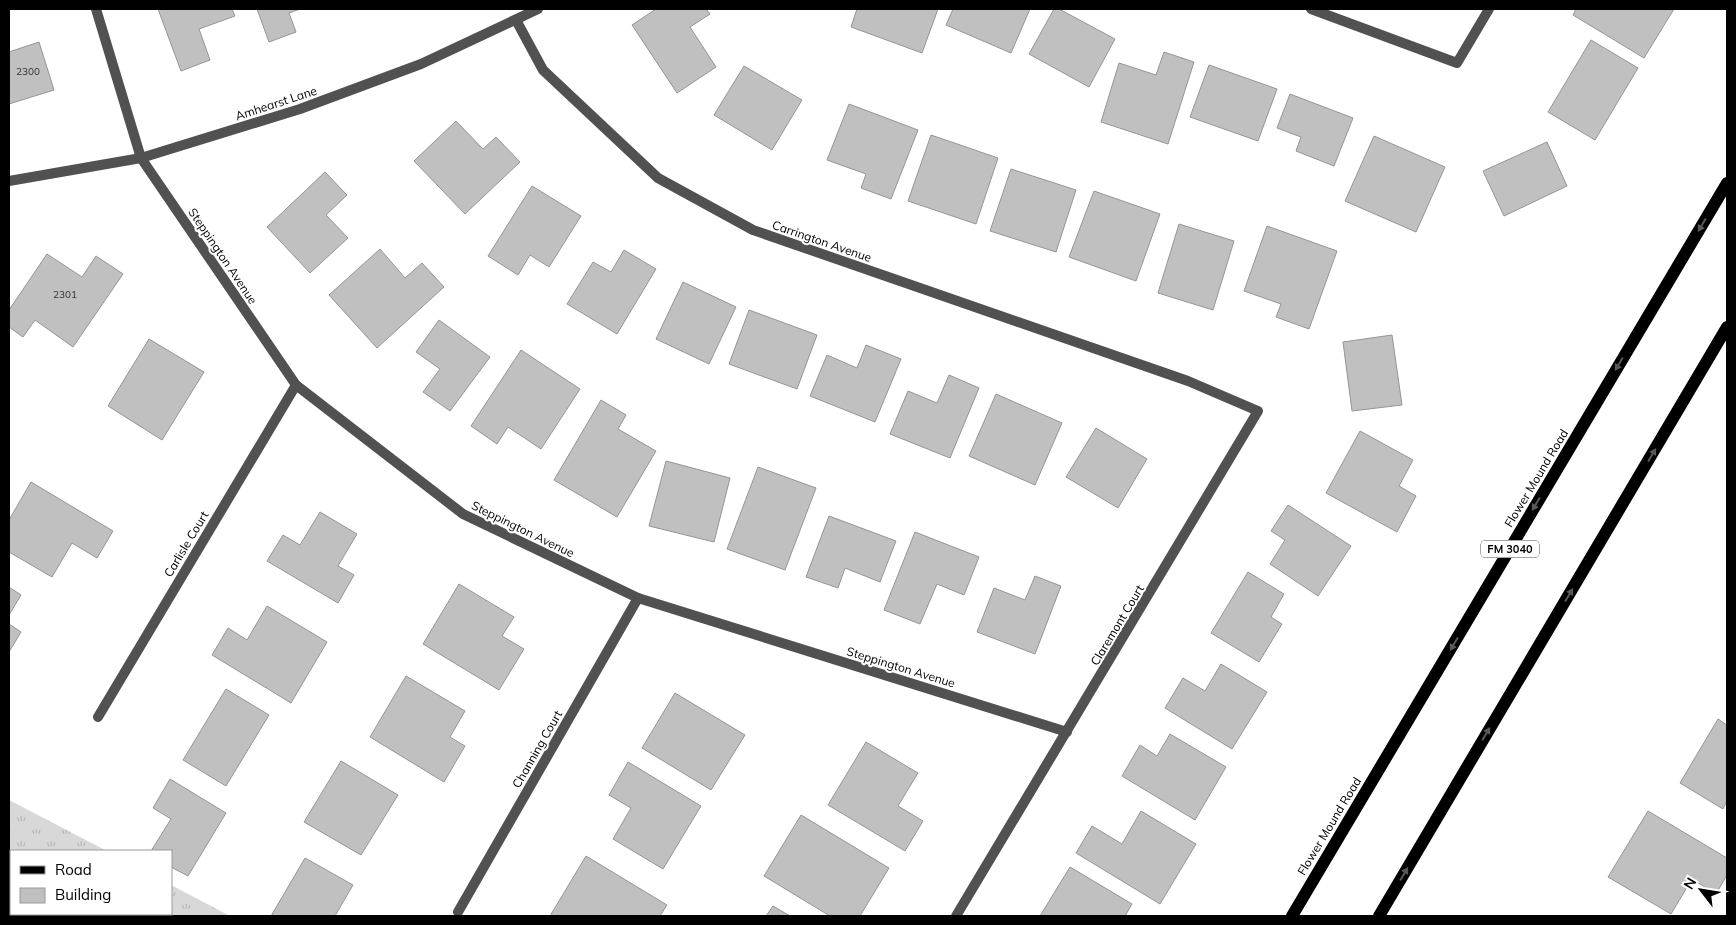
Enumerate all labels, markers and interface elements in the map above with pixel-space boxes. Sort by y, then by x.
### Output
house number: 2300 [16,65,40,78]
street label: Amhearst Lane [233,83,319,123]
street label: Steppington Avenue [185,205,261,307]
street label: Carrington Avenue [770,217,874,265]
one-way arrow [1698,218,1707,231]
house number: 2301 [53,288,77,301]
one-way arrow [1615,358,1624,371]
street label: Flower Mound Road [1501,426,1571,530]
one-way arrow [1647,448,1656,461]
street label: Steppington Avenue [469,498,577,560]
one-way arrow [1532,498,1541,511]
street label: Carlisle Court [160,508,212,580]
road number: FM 3040 [1481,540,1539,558]
street label: Claremont Court [1087,582,1147,668]
one-way arrow [1565,588,1574,601]
one-way arrow [1449,637,1458,650]
street label: Steppington Avenue [845,643,957,691]
street label: Channing Court [509,707,565,791]
one-way arrow [1482,728,1491,741]
street label: Flower Mound Road [1294,774,1364,878]
legend [10,850,172,915]
text: Road [55,860,92,879]
north arrow [1676,865,1726,915]
one-way arrow [1399,868,1408,881]
text: N [1679,874,1700,892]
text: Building [55,885,111,904]

